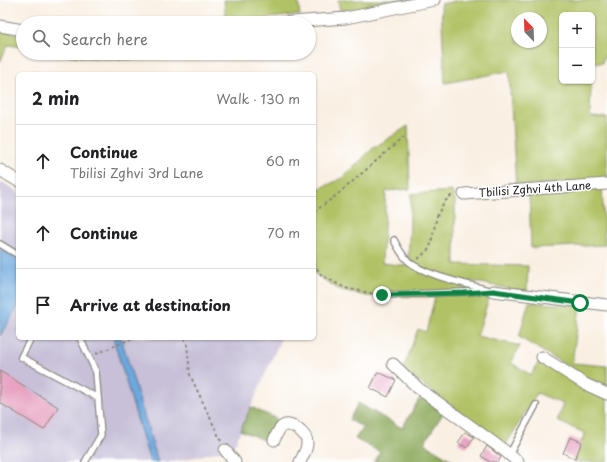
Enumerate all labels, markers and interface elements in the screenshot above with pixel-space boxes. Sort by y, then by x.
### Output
north arrow [511,12,547,48]
map controls [559,12,595,84]
button: + [559,12,595,48]
search box [16,16,316,60]
icon: search [30,27,52,49]
text: Search here [62,27,148,50]
button: − [559,48,595,84]
text: 2 min [32,85,79,111]
text: Walk · 130 m [217,89,300,108]
text: Continue [70,140,138,163]
icon: ahead [32,150,54,172]
text: 60 m [266,151,300,170]
text: Tbilisi Zghvi 3rd Lane [70,163,204,182]
street label: Tbilisi Zghvi 4th Lane [478,176,592,201]
text: Continue [70,221,138,244]
icon: ahead [32,222,54,244]
text: 70 m [267,223,300,242]
route end [373,286,391,304]
text: Arrive at destination [70,293,231,316]
icon: arrive [32,294,54,316]
route start [571,294,589,312]

